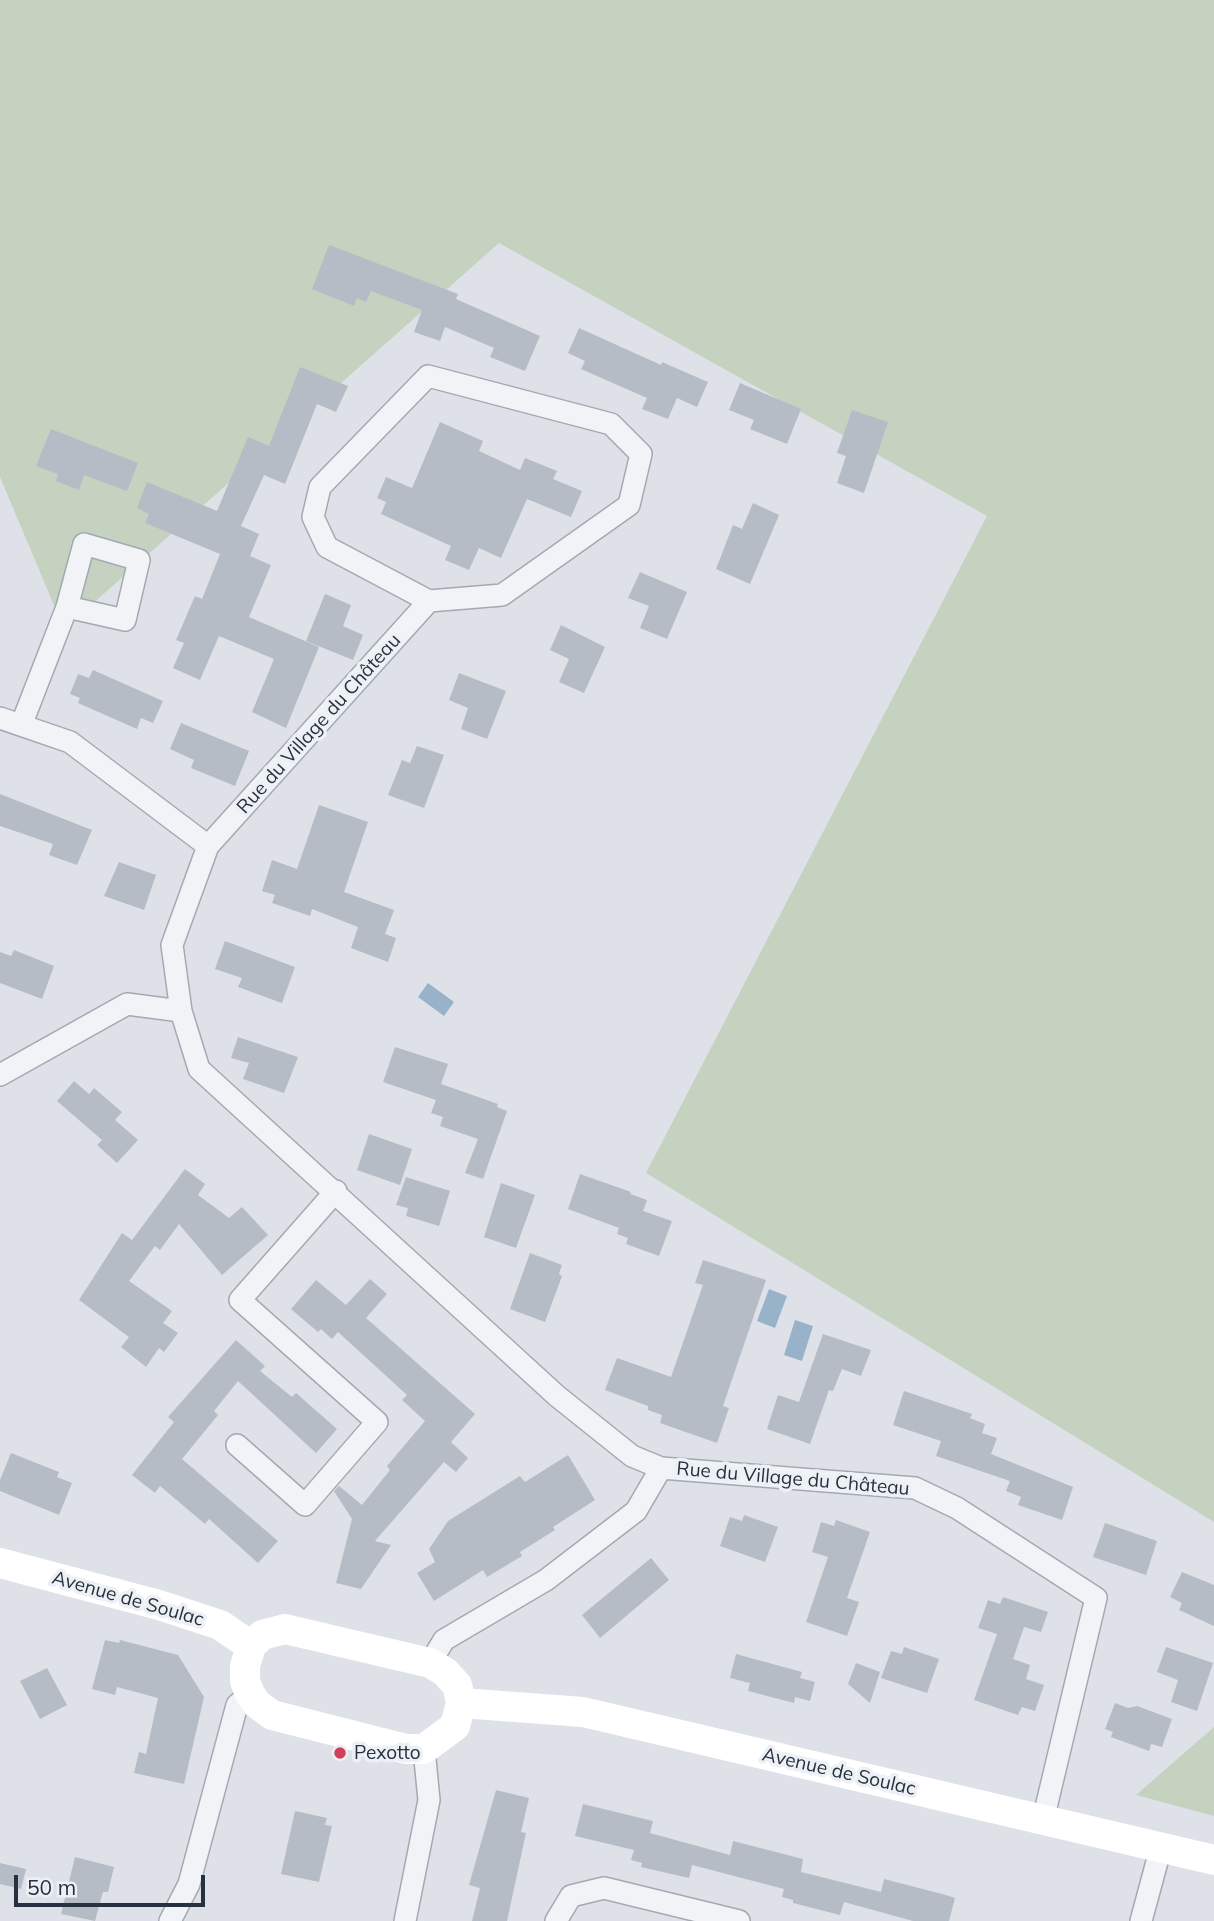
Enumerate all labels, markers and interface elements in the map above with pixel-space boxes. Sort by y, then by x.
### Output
street label: Rue du Village du Château [232,629,406,819]
street label: Rue du Village du Château [676,1457,910,1501]
street label: Avenue de Soulac [49,1566,207,1632]
place label: Pexotto [354,1742,421,1764]
street label: Avenue de Soulac [760,1743,918,1801]
marker: Pexotto [332,1745,348,1761]
scale bar [18,1862,208,1906]
text: 50 m [27,1874,76,1900]

